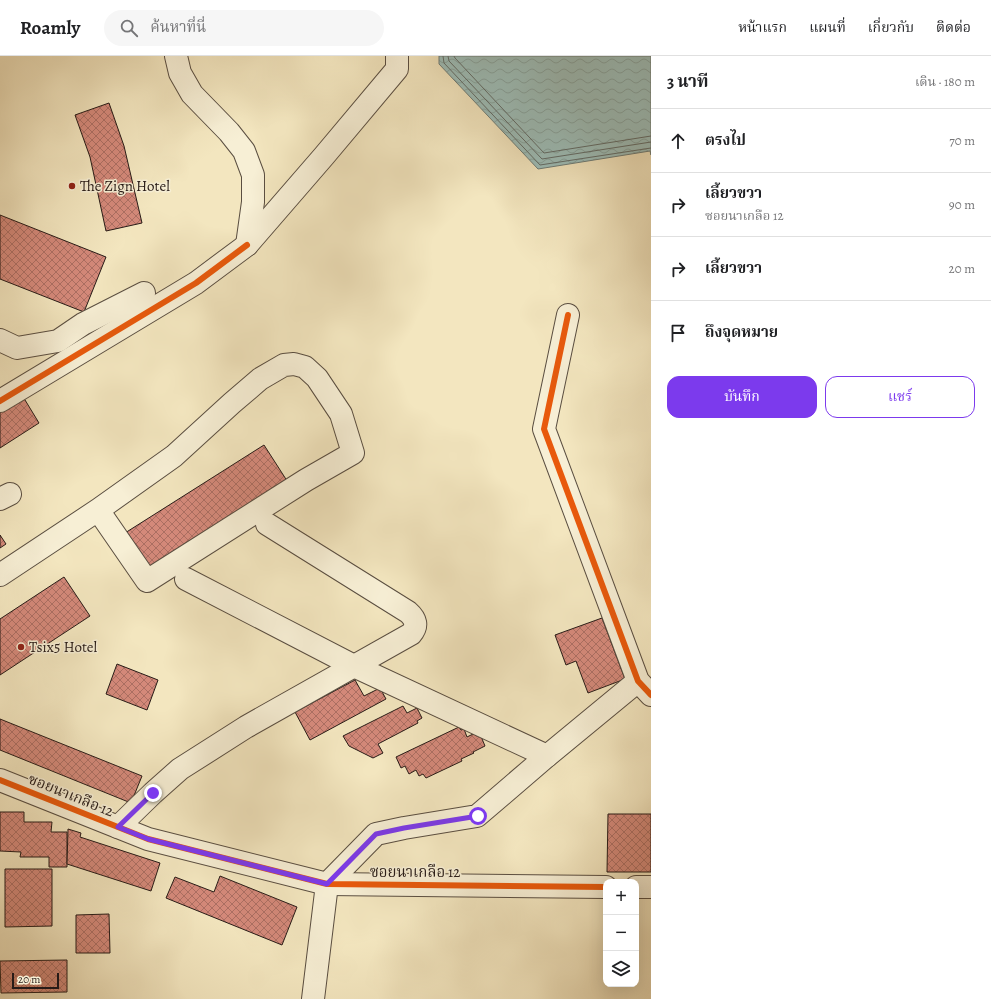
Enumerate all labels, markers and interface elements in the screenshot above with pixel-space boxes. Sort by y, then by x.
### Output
search box [104,10,384,46]
text: Roamly [20,15,80,41]
icon: search [118,17,140,39]
text: ค้นหาที่นี่ [150,17,206,37]
text: หน้าแรก [738,18,787,37]
text: แผนที่ [809,18,846,37]
text: เกี่ยวกับ [868,18,914,37]
text: ติดต่อ [936,18,971,37]
text: 3 นาที [667,70,708,93]
text: เดิน · 180 m [915,73,975,90]
icon: ahead [667,130,689,152]
text: ตรงไป [705,130,746,150]
text: 70 m [949,132,975,149]
place label: The Zign Hotel [80,176,170,196]
marker: The Zign Hotel [67,181,77,191]
text: เลี้ยวขวา [705,183,762,203]
icon: right [667,194,689,216]
text: 90 m [949,196,975,213]
text: ซอยนาเกลือ 12 [705,207,784,224]
icon: right [667,258,689,280]
text: เลี้ยวขวา [705,258,762,278]
text: 20 m [949,260,975,277]
icon: arrive [667,322,689,344]
text: ถึงจุดหมาย [705,322,778,342]
button: บันทึก [667,376,817,418]
button: แชร์ [825,376,975,418]
place label: Tsix5 Hotel [29,637,98,657]
marker: Tsix5 Hotel [16,642,26,652]
street label: ซอยนาเกลือ 12 [25,769,117,821]
route end [144,784,162,802]
route start [469,807,487,825]
street label: ซอยนาเกลือ 12 [370,862,460,882]
map controls [603,879,639,987]
button: + [603,879,639,915]
button: − [603,915,639,951]
button: layers [603,951,639,987]
scale bar [12,971,59,990]
text: 20 m [18,972,40,987]

